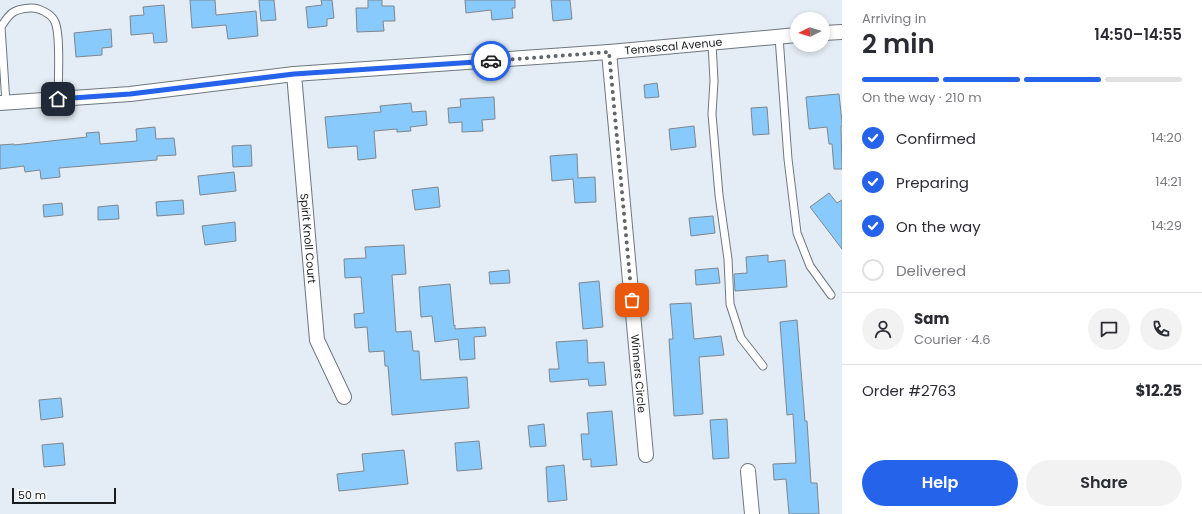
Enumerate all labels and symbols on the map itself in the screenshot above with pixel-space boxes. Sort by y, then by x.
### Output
north arrow [790,12,830,52]
street label: Temescal Avenue [624,34,723,59]
courier [471,41,511,81]
pin [41,82,75,116]
street label: Spirit Knoll Court [296,193,320,284]
pin [615,283,649,317]
street label: Winners Circle [627,334,650,414]
scale bar [12,486,116,505]

